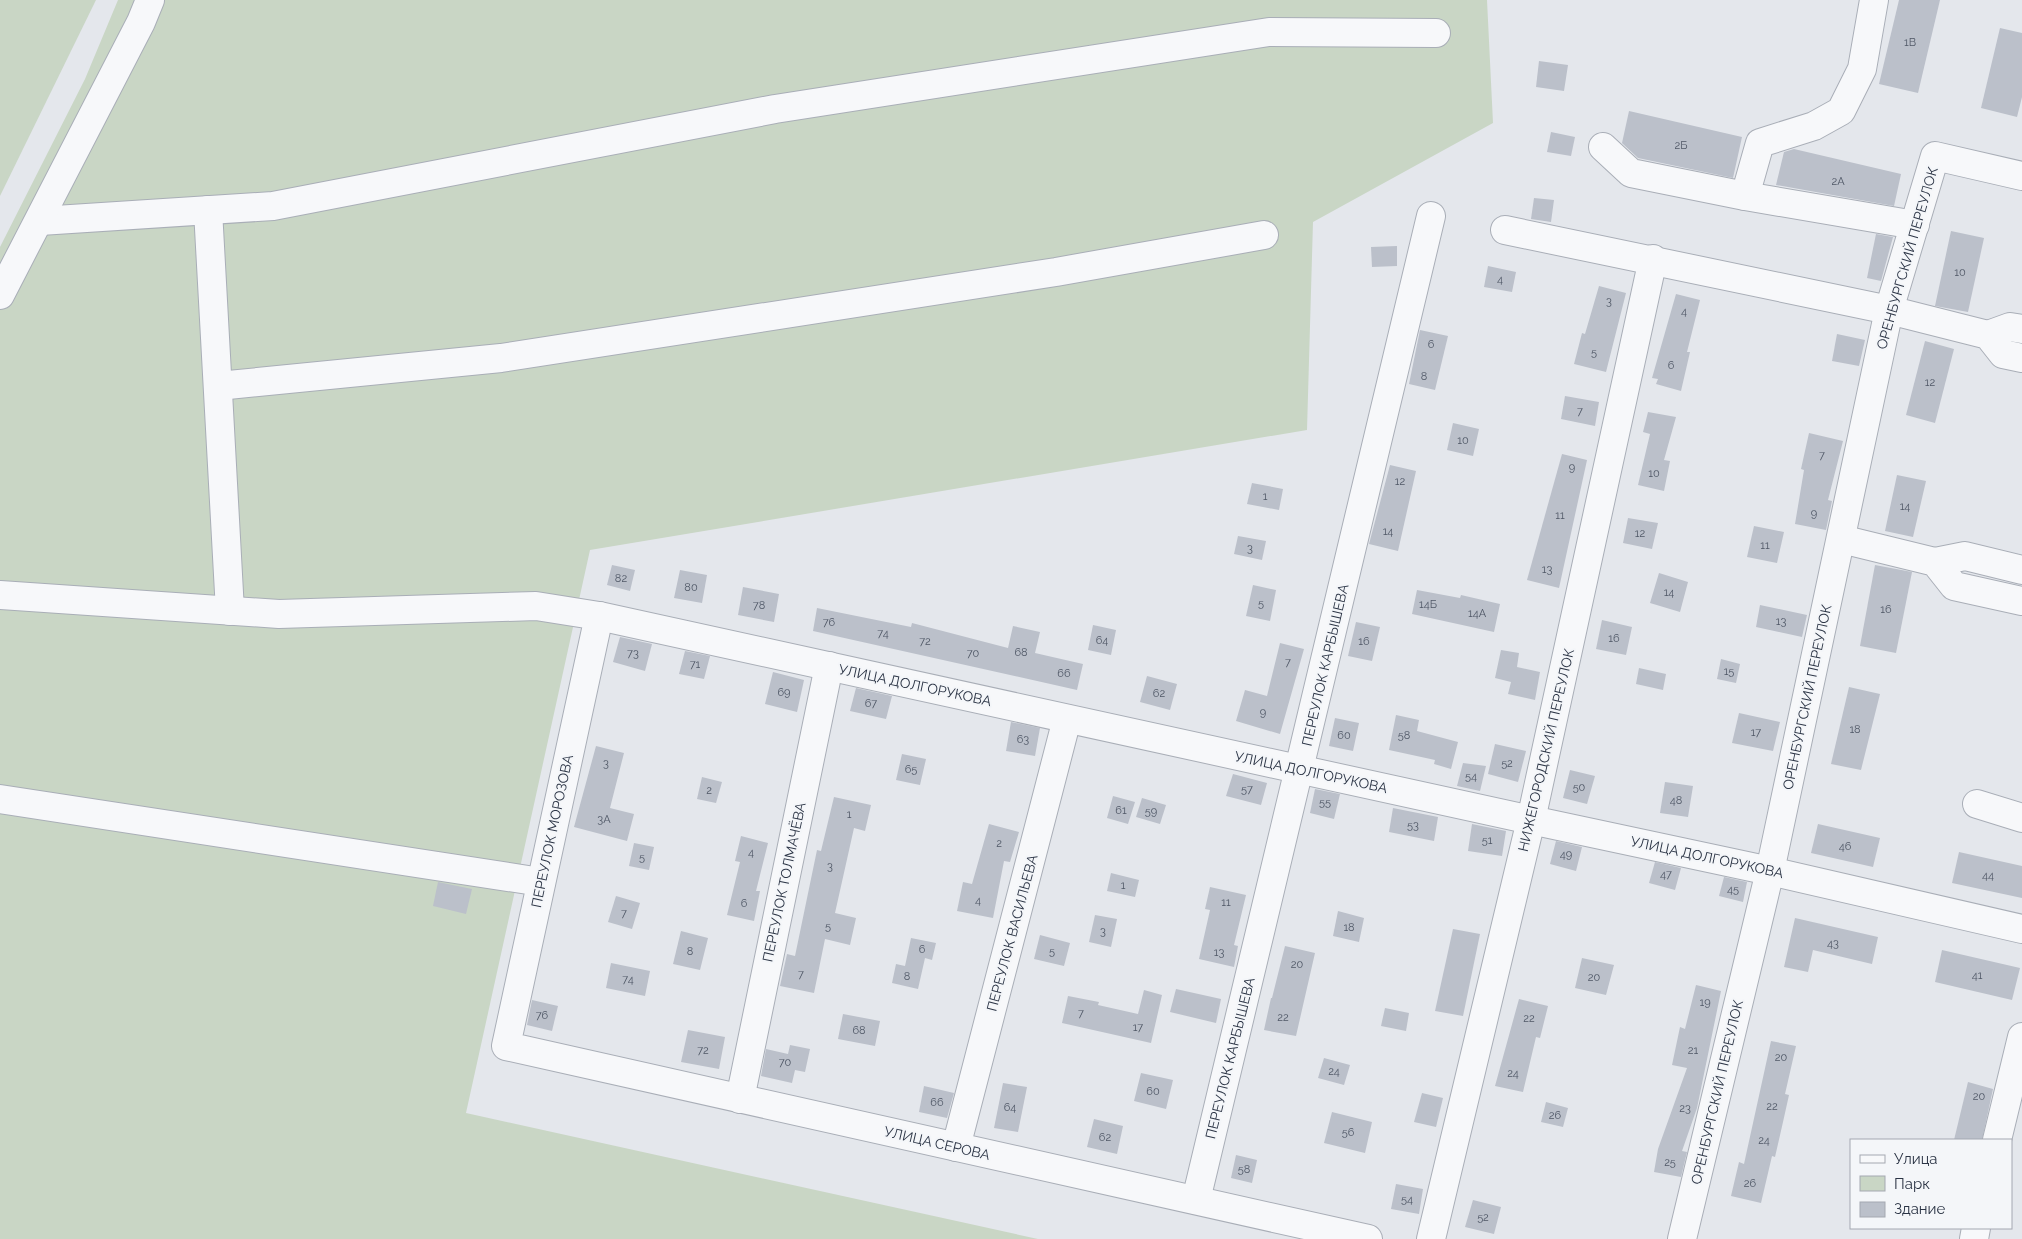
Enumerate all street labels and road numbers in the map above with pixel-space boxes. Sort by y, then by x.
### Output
street label: ОРЕНБУРГСКИЙ ПЕРЕУЛОК [1872,165,1941,351]
street label: ПЕРЕУЛОК КАРБЫШЕВА [1299,582,1352,748]
street label: ОРЕНБУРГСКИЙ ПЕРЕУЛОК [1779,603,1835,791]
street label: НИЖЕГОРОДСКИЙ ПЕРЕУЛОК [1514,647,1577,853]
street label: УЛИЦА ДОЛГОРУКОВА [837,661,993,709]
street label: УЛИЦА ДОЛГОРУКОВА [1233,748,1389,796]
street label: ПЕРЕУЛОК МОРОЗОВА [528,752,576,909]
street label: ПЕРЕУЛОК ТОЛМАЧЁВА [757,800,809,963]
street label: УЛИЦА ДОЛГОРУКОВА [1629,833,1785,881]
street label: ПЕРЕУЛОК ВАСИЛЬЕВА [983,852,1041,1013]
street label: ПЕРЕУЛОК КАРБЫШЕВА [1202,975,1258,1140]
street label: ОРЕНБУРГСКИЙ ПЕРЕУЛОК [1687,998,1746,1186]
street label: УЛИЦА СЕРОВА [882,1123,992,1163]

